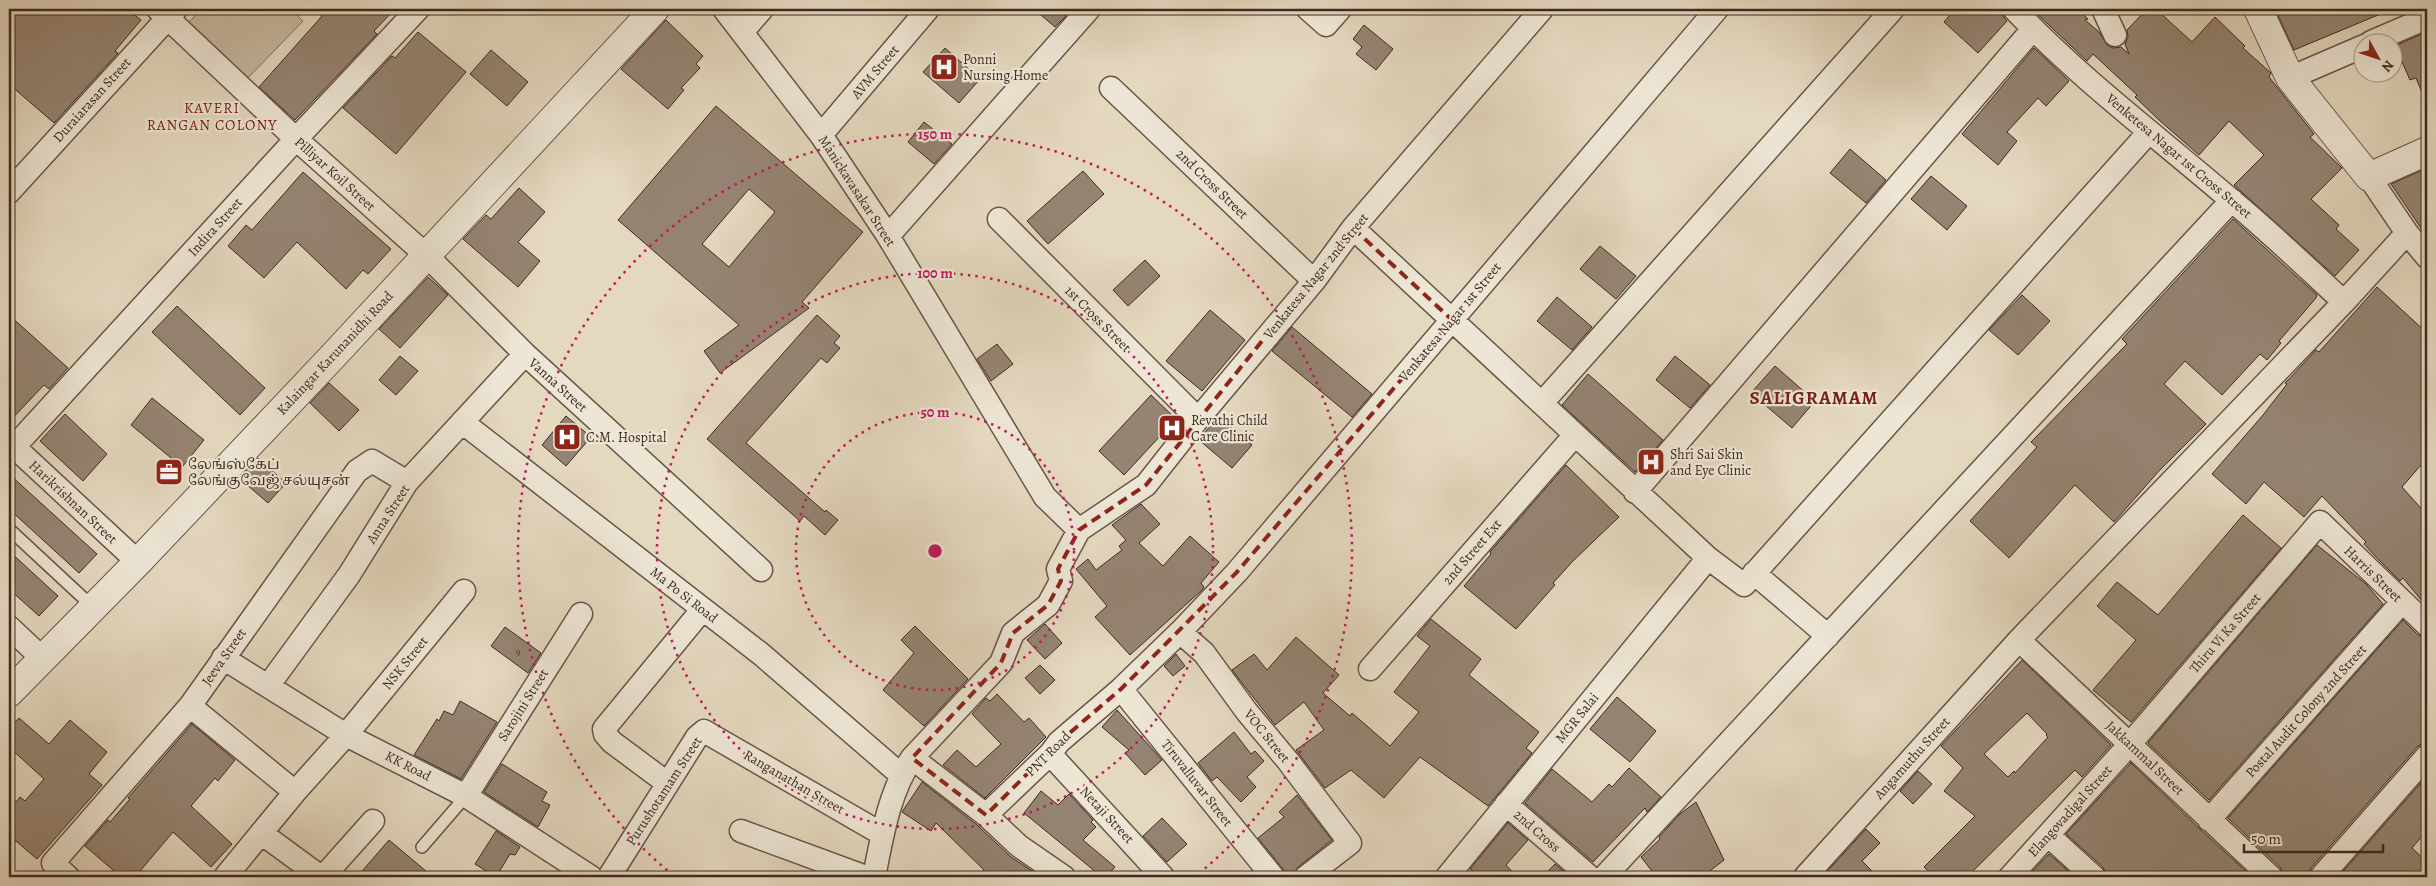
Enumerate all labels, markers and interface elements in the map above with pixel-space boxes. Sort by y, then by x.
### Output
north arrow [2354,32,2404,82]
street label: AVM Street [846,41,903,104]
place label: Ponni Nursing Home [963,50,1048,85]
hospital icon: Ponni Nursing Home [929,52,959,82]
street label: Duraiarasan Street [49,53,136,147]
text: N [2377,56,2398,76]
street label: Venketesa Nagar 1st Cross Street [2101,89,2256,223]
district label: KAVERI RANGAN COLONY [147,98,277,135]
text: 150 m [918,124,953,144]
street label: Manickavasakar Street [814,132,900,251]
street label: Pilliyar Koil Street [290,133,380,216]
street label: 2nd Cross Street [1172,145,1253,224]
street label: Indira Street [184,193,247,260]
street label: Venkatesa Nagar 2nd Street [1258,209,1373,344]
street label: Venkatesa Nagar 1st Street [1394,258,1506,387]
text: 100 m [917,263,953,283]
street label: 1st Cross Street [1061,282,1136,357]
street label: Kalaingar Karunanidhi Road [272,287,398,419]
street label: Vanna Street [524,353,592,417]
district label: SALIGRAMAM [1749,385,1879,411]
text: 50 m [920,402,950,422]
place label: Revathi Child Care Clinic [1191,411,1268,446]
hospital icon: Revathi Child Care Clinic [1157,413,1187,443]
hospital icon: C.M. Hospital [552,422,582,452]
place label: C.M. Hospital [586,428,667,447]
place label: Shri Sai Skin and Eye Clinic [1670,445,1751,480]
hospital icon: Shri Sai Skin and Eye Clinic [1636,447,1666,477]
place label: லேங்ஸ்கேப் லேங்குவேஜ் சல்யுசன் [188,455,350,490]
street label: Harikrishnan Street [25,456,122,548]
office icon: லேங்ஸ்கேப் லேங்குவேஜ் சல்யுசன் [154,457,184,487]
street label: Anna Street [361,480,414,548]
street label: 2nd Street Ext [1438,515,1506,589]
street label: Harris Street [2340,541,2407,607]
centre of rings [926,542,944,560]
street label: Ma Po Si Road [646,563,722,628]
street label: Thiru Vi Ka Street [2185,589,2265,677]
street label: Jeeva Street [197,624,251,690]
street label: NSK Street [378,632,433,694]
street label: Postal Audit Colony 2nd Street [2241,640,2371,782]
house number: 9 [515,644,521,659]
street label: Sarojini Street [493,665,553,745]
street label: MGR Salai [1551,689,1603,747]
street label: VOC Street [1239,704,1295,767]
street label: Angamuthu Street [1869,712,1954,804]
street label: Jakkammal Street [2101,717,2189,800]
street label: PNT Road [1021,727,1075,781]
street label: Purushotamam Street [622,732,707,849]
street label: Tiruvalluvar Street [1157,735,1237,831]
street label: Ranganathan Street [740,745,848,819]
street label: KK Road [382,746,435,786]
street label: Elangovadigal Street [2024,761,2117,861]
street label: Netaji Street [1076,782,1139,848]
street label: 2nd Cross [1509,805,1565,857]
scale bar [2244,821,2382,853]
text: 50 m [2251,829,2281,849]

